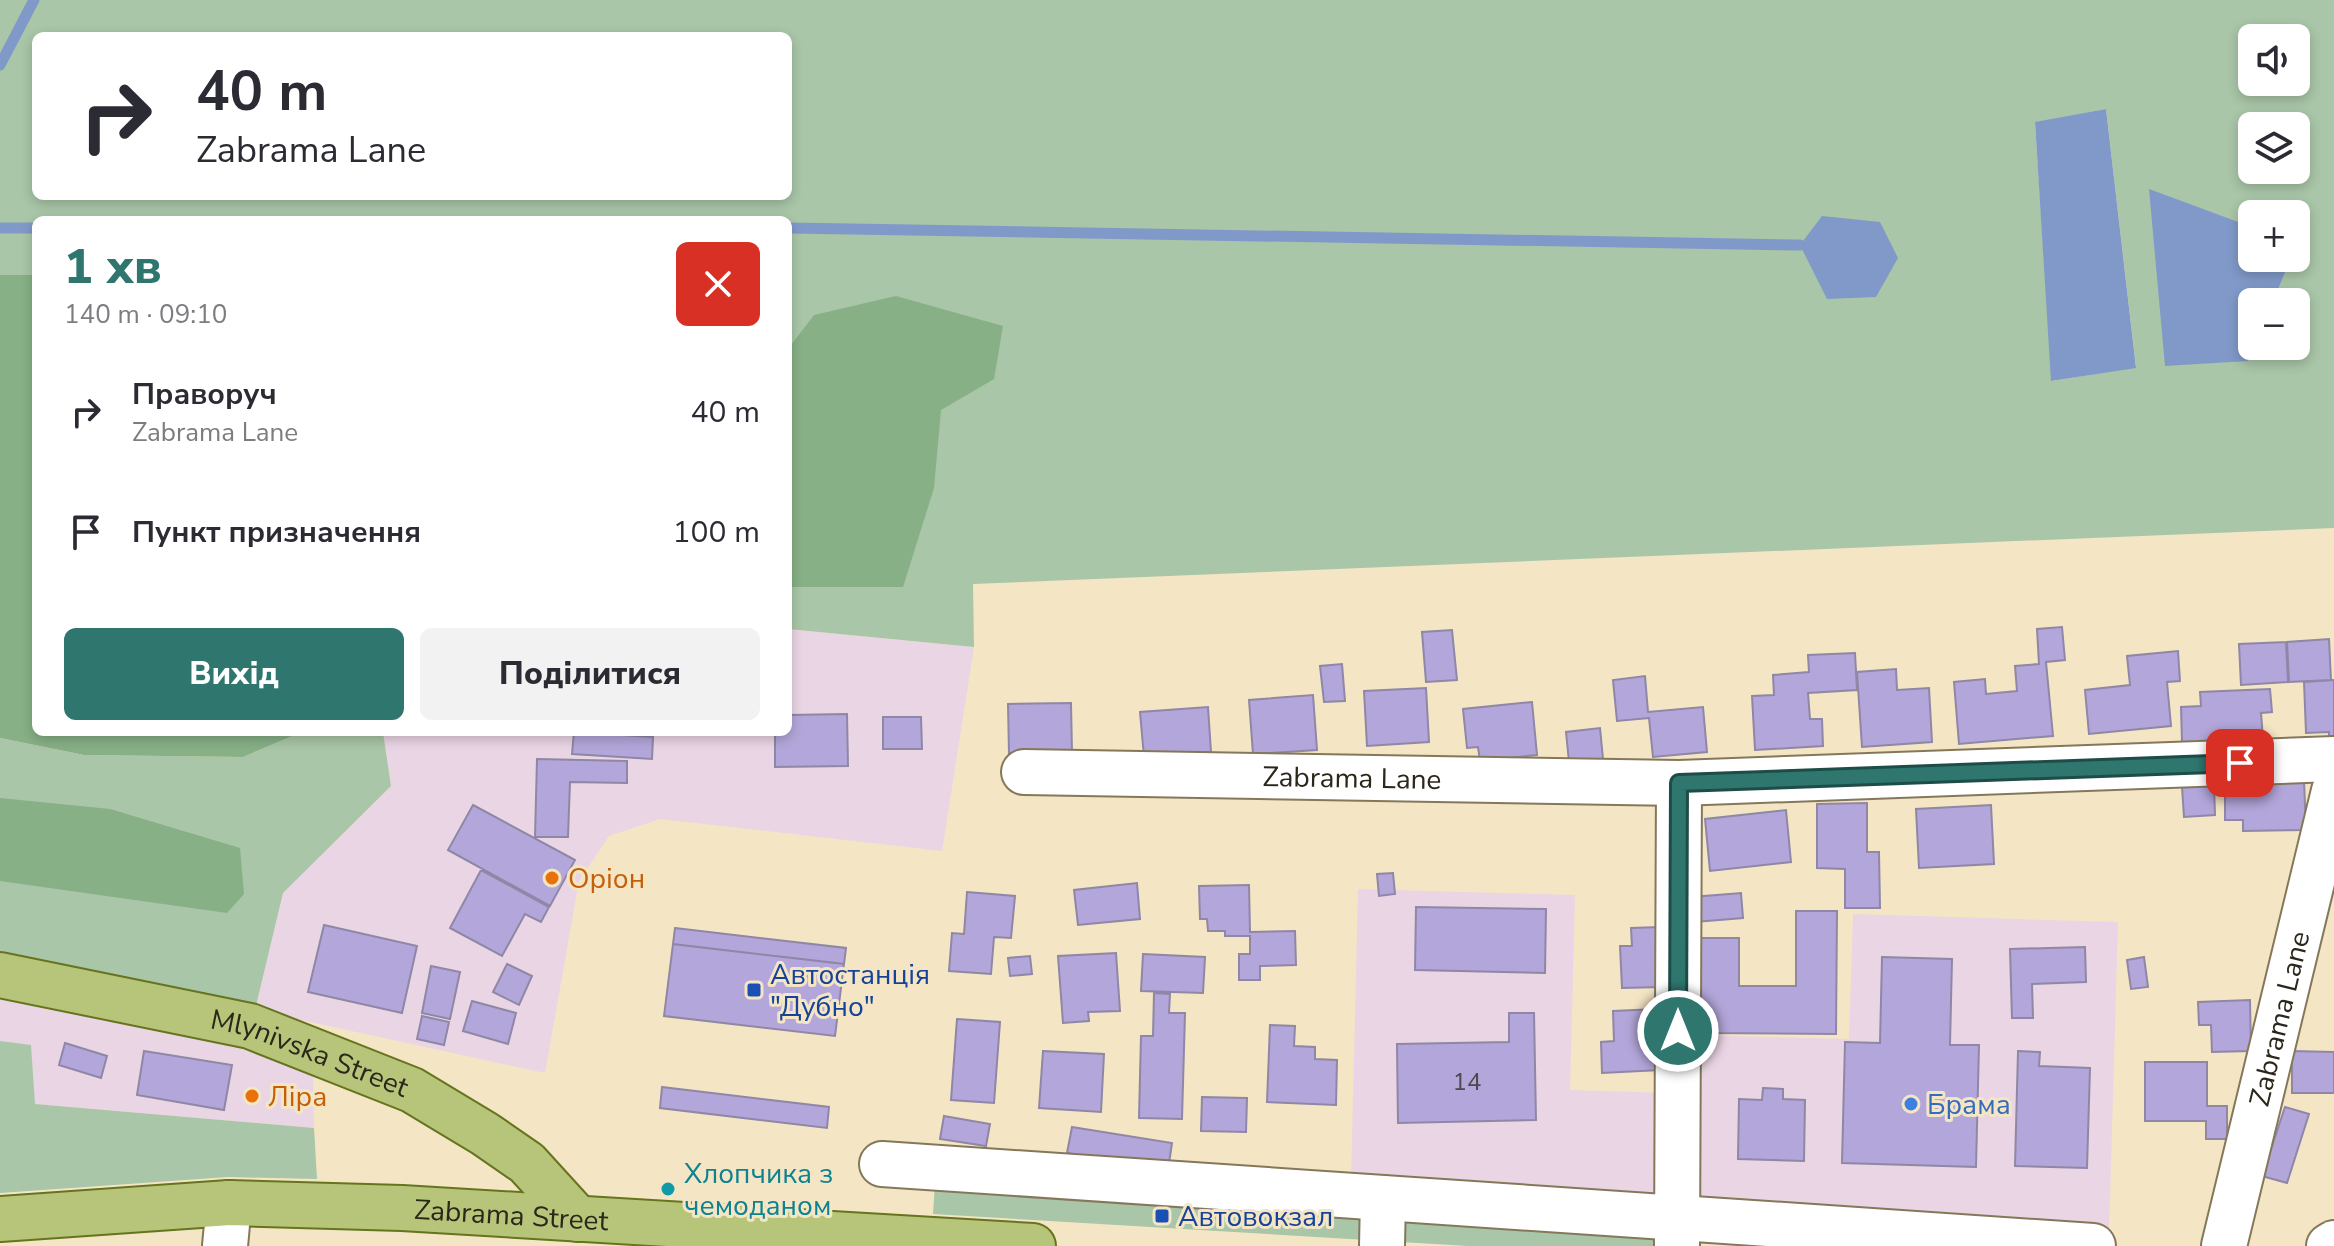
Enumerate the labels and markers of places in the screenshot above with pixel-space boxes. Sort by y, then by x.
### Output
pin [2206,729,2274,797]
place label: Оріон [568,860,645,898]
marker: Оріон [543,869,561,887]
place label: Автостанція "Дубно" [770,956,930,1026]
marker: Автостанція "Дубно" [745,981,763,999]
place label: Ліра [268,1078,327,1116]
place label: Брама [1927,1086,2011,1124]
marker: Ліра [243,1087,261,1105]
marker: Брама [1902,1095,1920,1113]
place label: Хлопчика з чемоданом [684,1155,833,1225]
marker: Хлопчика з чемоданом [659,1180,677,1198]
place label: Автовокзал [1178,1198,1333,1236]
marker: Автовокзал [1153,1207,1171,1225]

